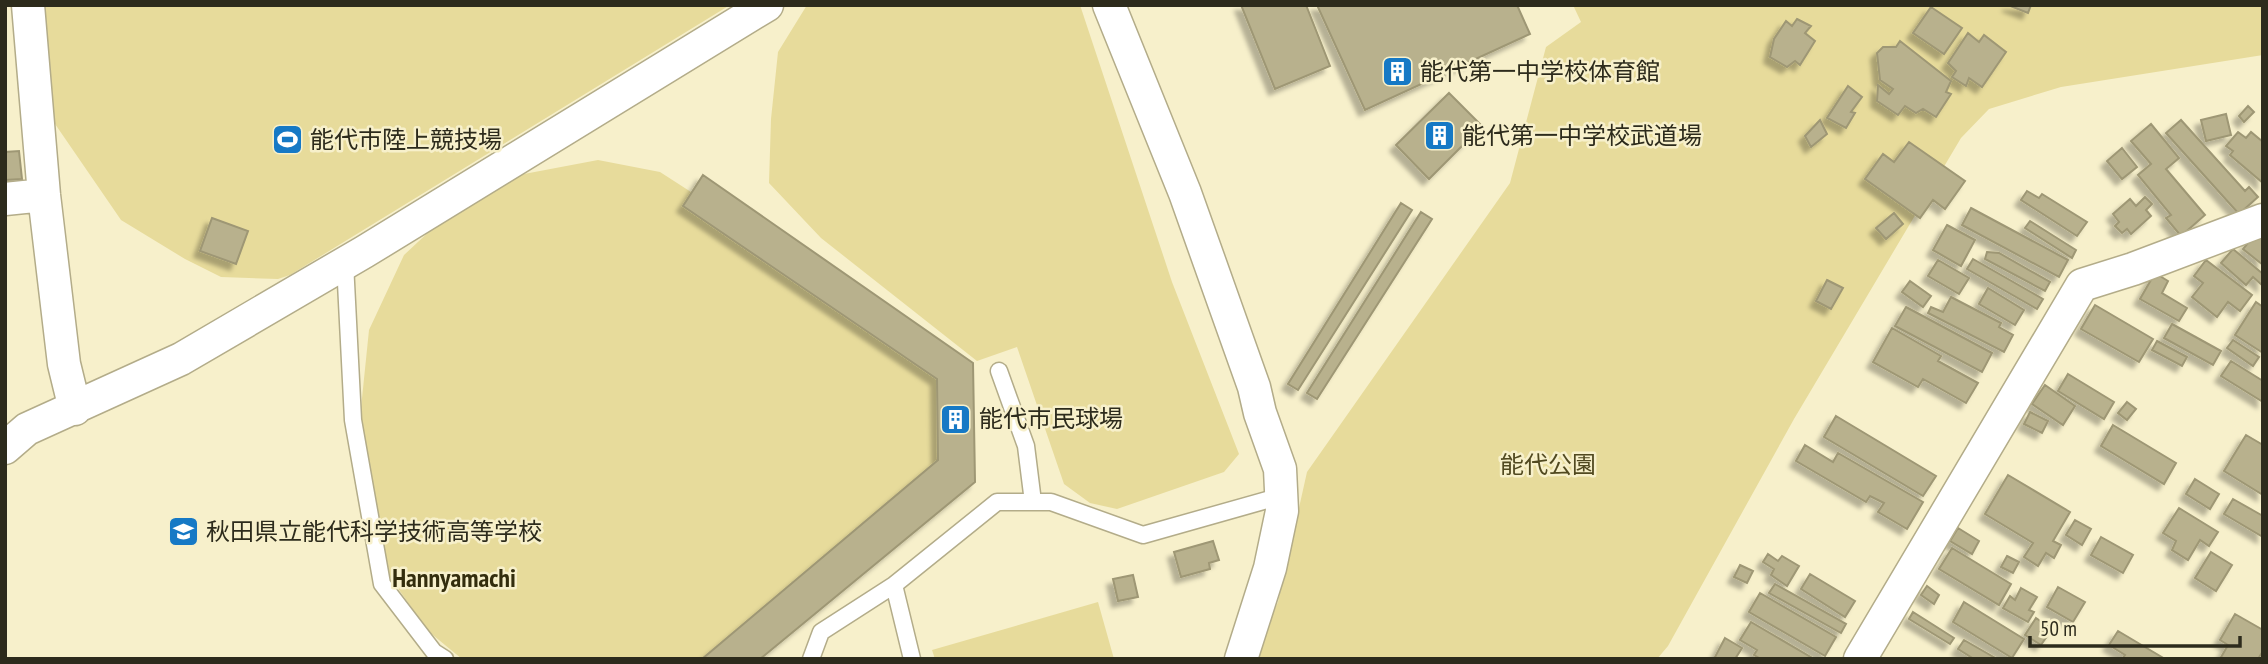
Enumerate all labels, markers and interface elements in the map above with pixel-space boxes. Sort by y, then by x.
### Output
building icon: 能代第一中学校体育館 [1380,55,1414,89]
place label: 能代第一中学校体育館 [1420,56,1660,87]
building icon: 能代第一中学校武道場 [1422,119,1456,153]
place label: 能代第一中学校武道場 [1462,120,1702,151]
sports icon: 能代市陸上競技場 [270,123,304,157]
place label: 能代市陸上競技場 [310,124,502,155]
building icon: 能代市民球場 [939,402,973,436]
place label: 能代市民球場 [979,403,1123,434]
park label: 能代公園 [1500,449,1596,480]
school or university icon: 秋田県立能代科学技術高等学校 [166,515,200,549]
place label: 秋田県立能代科学技術高等学校 [206,516,542,547]
district label: Hannyamachi [392,561,516,594]
scale bar [2030,604,2240,648]
text: 50 m [2040,615,2077,642]

